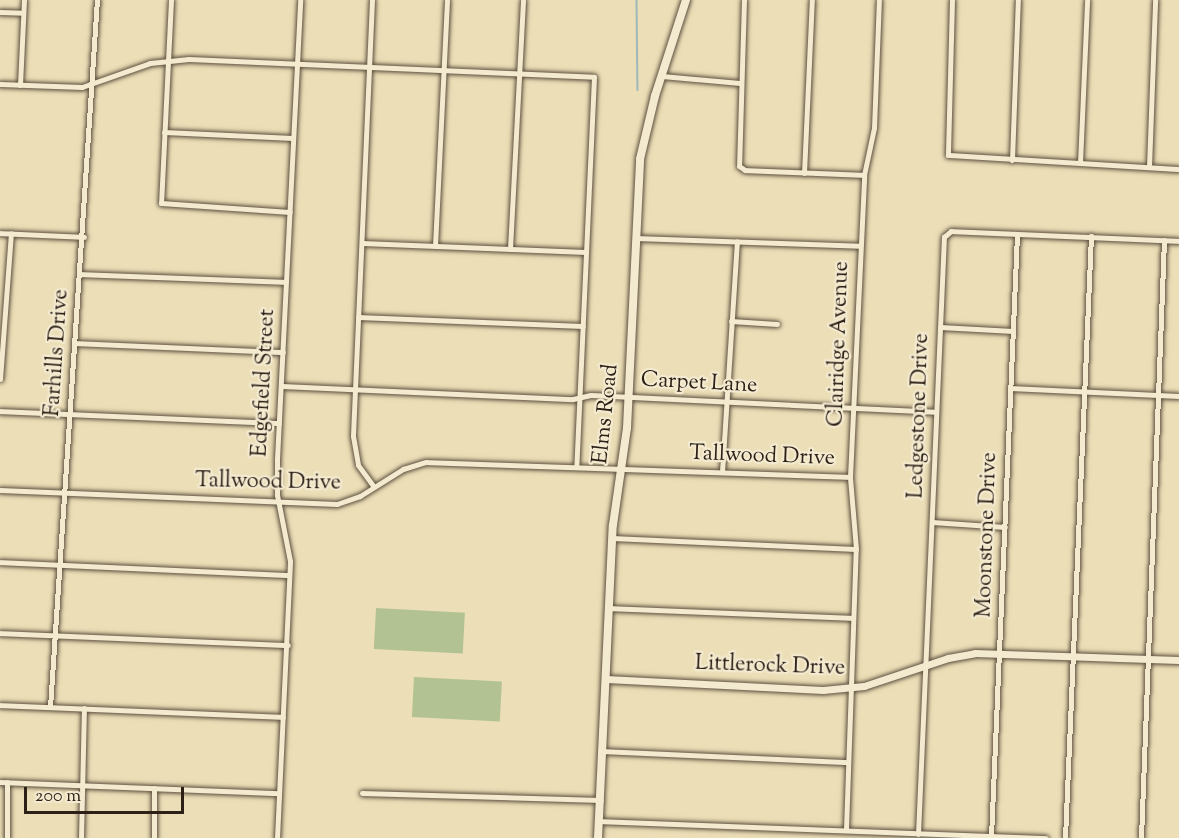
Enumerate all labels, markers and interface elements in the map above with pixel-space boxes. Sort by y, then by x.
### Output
street label: Clairidge Avenue [824,261,856,427]
street label: Farhills Drive [40,288,76,418]
street label: Edgefield Street [248,308,282,458]
street label: Ledgestone Drive [904,333,936,499]
street label: Elms Road [589,363,625,465]
street label: Carpet Lane [640,368,758,400]
street label: Tallwood Drive [689,441,835,473]
street label: Moonstone Drive [972,452,1004,618]
street label: Tallwood Drive [195,469,341,497]
street label: Littlerock Drive [694,651,846,683]
scale bar [27,775,188,813]
text: 200 m [35,784,81,810]

